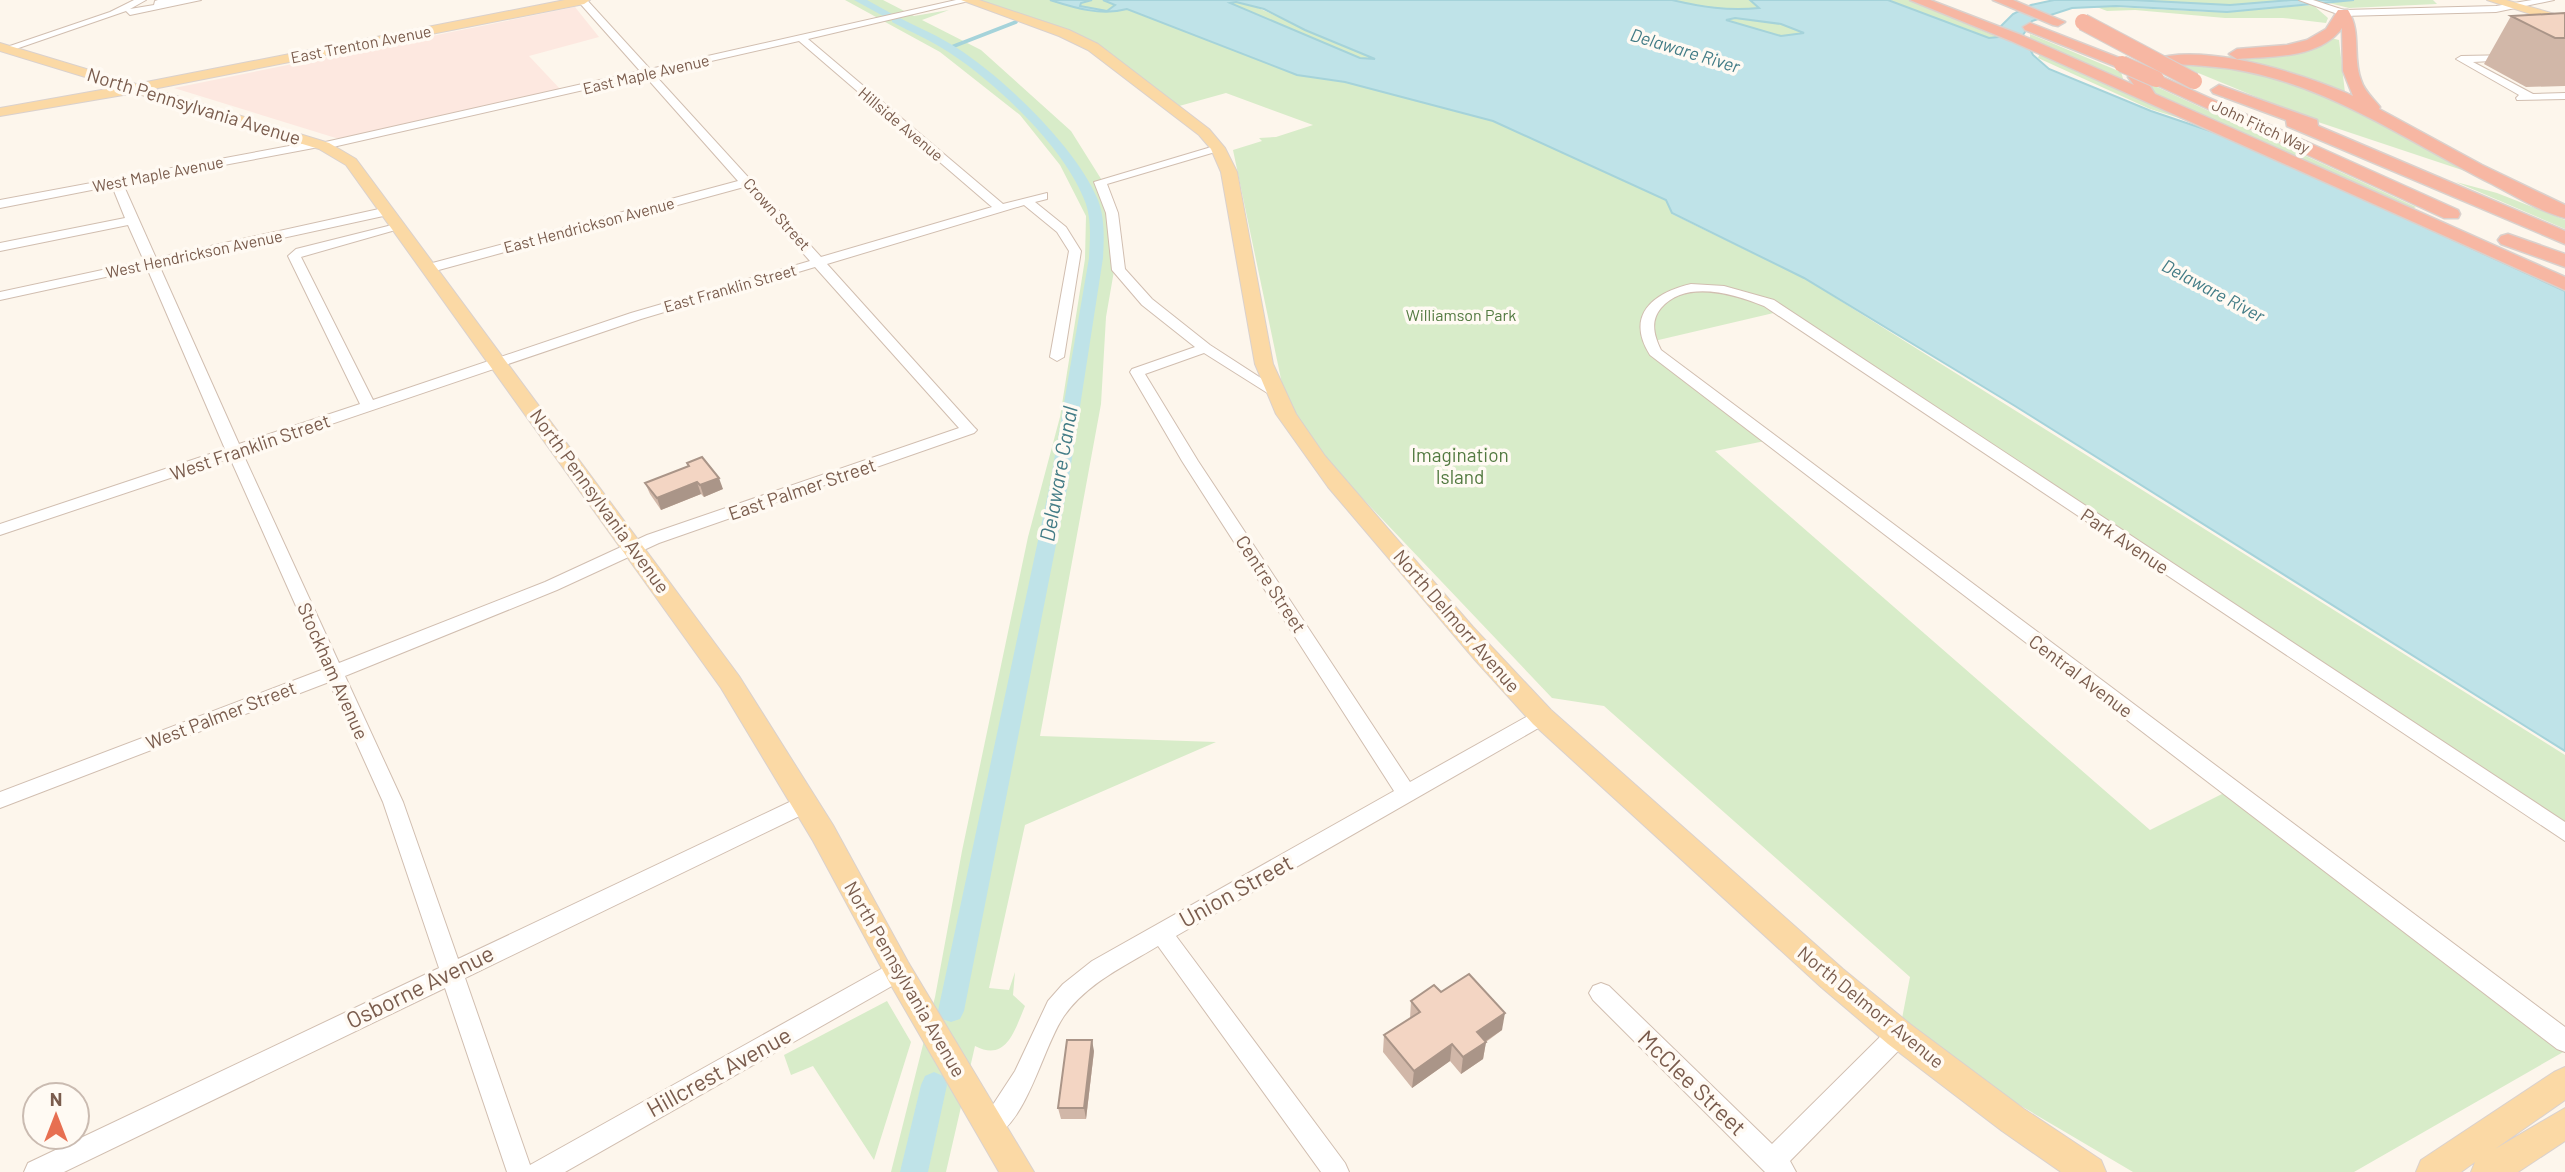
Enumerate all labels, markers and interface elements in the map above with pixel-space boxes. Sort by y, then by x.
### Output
street label: East Trenton Avenue [289,21,433,66]
water label: Delaware River [1628,23,1743,77]
street label: East Maple Avenue [581,50,711,97]
street label: North Pennsylvania Avenue [85,62,304,149]
street label: Hillside Avenue [855,83,948,165]
street label: John Fitch Way [2209,95,2314,157]
street label: West Maple Avenue [91,151,225,196]
street label: Crown Street [740,174,815,254]
street label: East Hendrickson Avenue [501,193,676,256]
street label: West Hendrickson Avenue [104,226,284,282]
water label: Delaware River [2158,254,2269,327]
street label: East Franklin Street [661,259,798,316]
park label: Williamson Park [1406,305,1516,324]
street label: North Pennsylvania Avenue [526,404,675,597]
water label: Delaware Canal [1033,404,1082,543]
street label: West Franklin Street [167,408,333,485]
park label: Imagination Island [1411,443,1509,488]
street label: East Palmer Street [725,452,879,525]
street label: Park Avenue [2077,503,2174,579]
street label: Centre Street [1231,531,1311,637]
street label: North Delmorr Avenue [1389,545,1526,697]
street label: Stockham Avenue [293,599,374,743]
street label: Central Avenue [2025,629,2138,722]
street label: West Palmer Street [142,675,299,754]
street label: Union Street [1174,847,1297,933]
street label: North Pennsylvania Avenue [840,877,971,1081]
street label: Osborne Avenue [341,938,498,1034]
street label: North Delmorr Avenue [1794,941,1949,1073]
street label: Hillcrest Avenue [641,1020,796,1122]
street label: McClee Street [1633,1024,1753,1141]
north arrow [21,1081,91,1151]
text: N [50,1087,62,1110]

